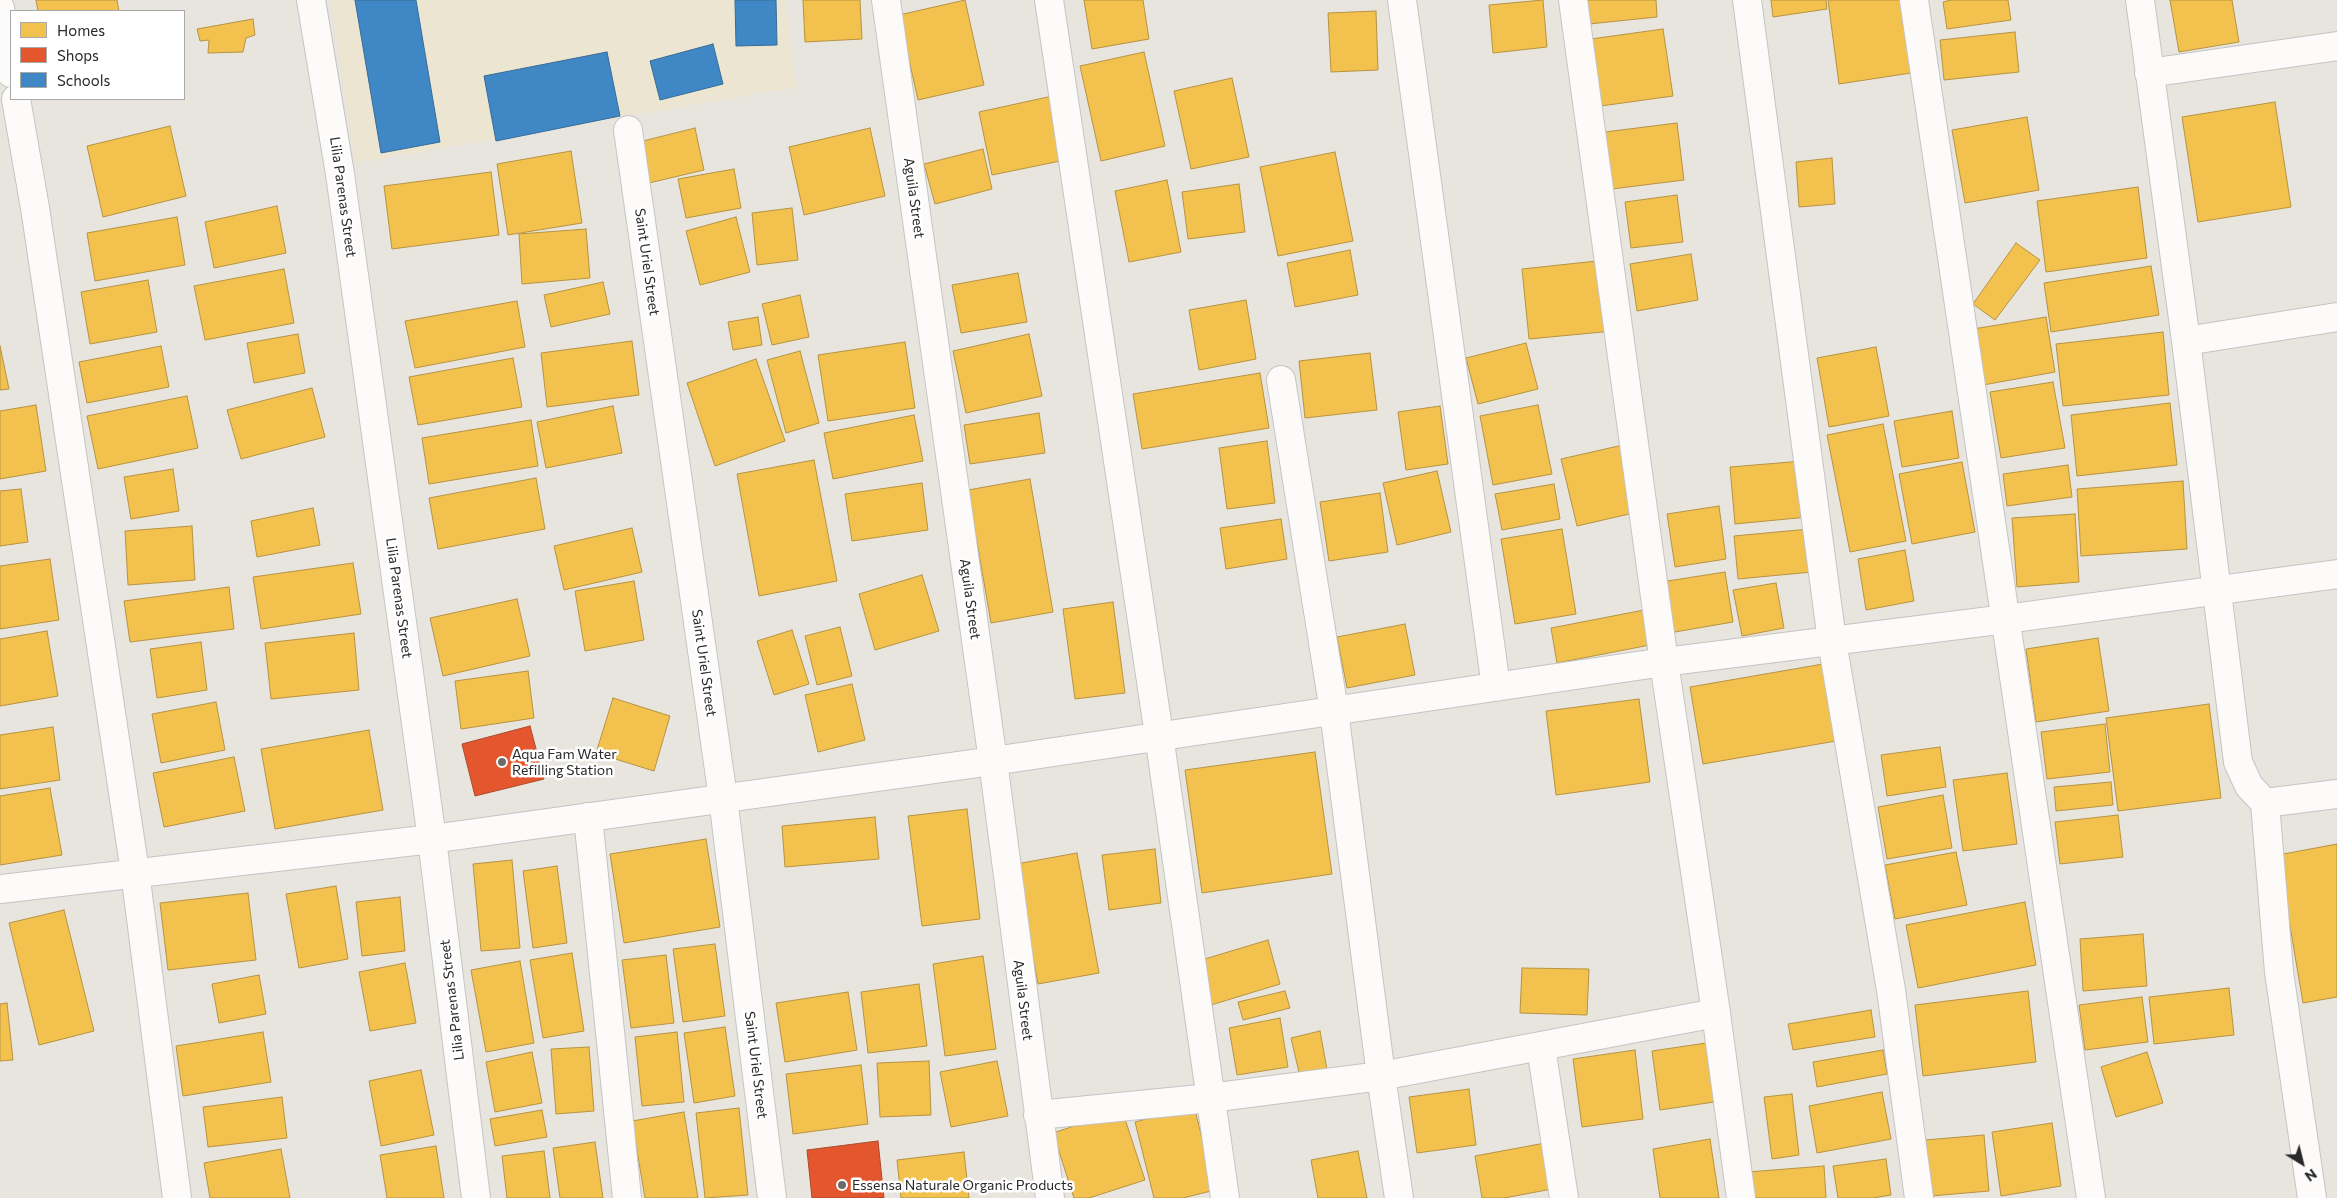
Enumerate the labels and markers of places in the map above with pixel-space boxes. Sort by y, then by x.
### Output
place label: Aqua Fam Water Refilling Station [512,746,617,779]
marker: Aqua Fam Water Refilling Station [496,756,508,768]
place label: Essensa Naturale Organic Products [852,1177,1073,1193]
marker: Essensa Naturale Organic Products [836,1179,848,1191]

